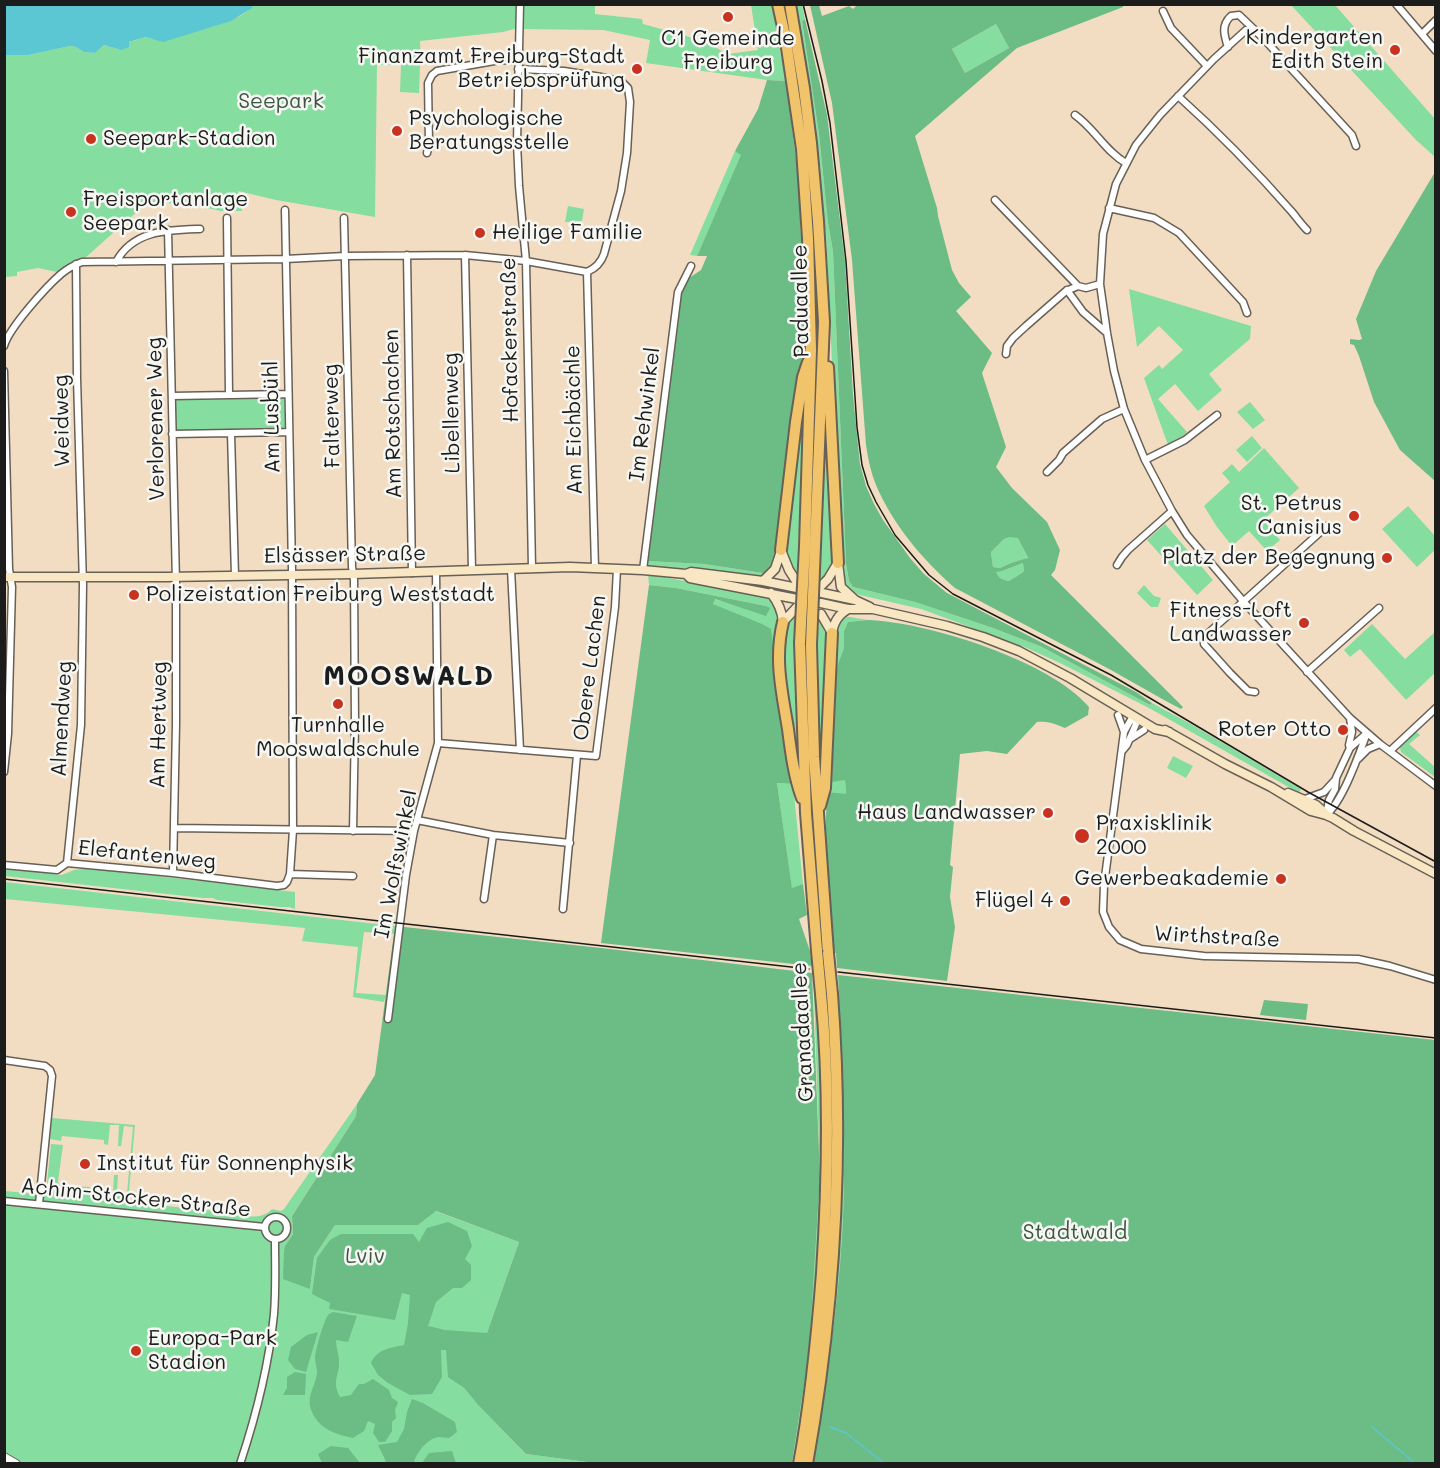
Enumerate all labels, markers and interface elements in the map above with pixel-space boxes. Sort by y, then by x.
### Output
marker: C1 Gemeinde Freiburg [721,10,735,24]
place label: Kindergarten Edith Stein [1246,25,1383,75]
place label: C1 Gemeinde Freiburg [661,26,795,76]
marker: Kindergarten Edith Stein [1388,43,1402,57]
place label: Finanzamt Freiburg-Stadt Betriebsprüfung [358,44,625,94]
marker: Finanzamt Freiburg-Stadt Betriebsprüfung [630,62,644,76]
park label: Seepark [238,89,324,115]
place label: Psychologische Beratungsstelle [409,106,569,156]
marker: Psychologische Beratungsstelle [390,124,404,138]
place label: Seepark-Stadion [103,126,275,152]
marker: Seepark-Stadion [84,132,98,146]
place label: Freisportanlage Seepark [83,187,248,237]
marker: Freisportanlage Seepark [64,205,78,219]
place label: Heilige Familie [492,220,643,246]
marker: Heilige Familie [473,226,487,240]
street label: Paduaallee [787,244,815,358]
street label: Hofackerstraße [496,257,524,423]
street label: Am Rotschachen [379,329,407,499]
street label: Verlorener Weg [142,337,170,501]
street label: Am Eichbächle [560,345,588,495]
street label: Im Rehwinkel [624,346,666,482]
street label: Libellenweg [438,353,466,473]
street label: Am Lusbühl [258,360,286,474]
street label: Falterweg [318,364,346,468]
street label: Weidweg [49,374,75,468]
place label: St. Petrus Canisius [1241,491,1342,541]
marker: St. Petrus Canisius [1347,509,1361,523]
street label: Elsässer Straße [264,541,426,569]
place label: Platz der Begegnung [1162,545,1375,571]
marker: Platz der Begegnung [1380,551,1394,565]
place label: Polizeistation Freiburg Weststadt [146,582,495,608]
marker: Polizeistation Freiburg Weststadt [127,588,141,602]
street label: Obere Lachen [569,594,611,742]
place label: Fitness-Loft Landwasser [1170,598,1292,648]
marker: Fitness-Loft Landwasser [1297,616,1311,630]
street label: Almendweg [46,660,78,778]
street label: Am Hertweg [145,661,173,789]
district label: MOOSWALD [323,661,495,693]
marker: Turnhalle Mooswaldschule [331,697,345,711]
place label: Turnhalle Mooswaldschule [256,713,420,763]
place label: Roter Otto [1218,717,1331,743]
marker: Roter Otto [1336,723,1350,737]
street label: Im Wolfswinkel [369,787,423,941]
place label: Haus Landwasser [857,800,1036,826]
marker: Haus Landwasser [1041,806,1055,820]
place label: Praxisklinik 2000 [1096,811,1212,861]
marker: Praxisklinik 2000 [1073,827,1091,845]
street label: Elefantenweg [77,835,217,875]
place label: Gewerbeakademie [1074,866,1269,892]
marker: Gewerbeakademie [1274,872,1288,886]
place label: Flügel 4 [975,888,1053,914]
marker: Flügel 4 [1058,894,1072,908]
street label: Wirthstraße [1153,921,1281,953]
street label: Granadaallee [787,961,819,1103]
place label: Institut für Sonnenphysik [97,1151,353,1177]
marker: Institut für Sonnenphysik [78,1157,92,1171]
street label: Achim-Stocker-Straße [20,1173,252,1223]
park label: Stadtwald [1023,1220,1127,1246]
park label: Lviv [345,1244,385,1270]
place label: Europa-Park Stadion [148,1326,277,1376]
marker: Europa-Park Stadion [129,1344,143,1358]

